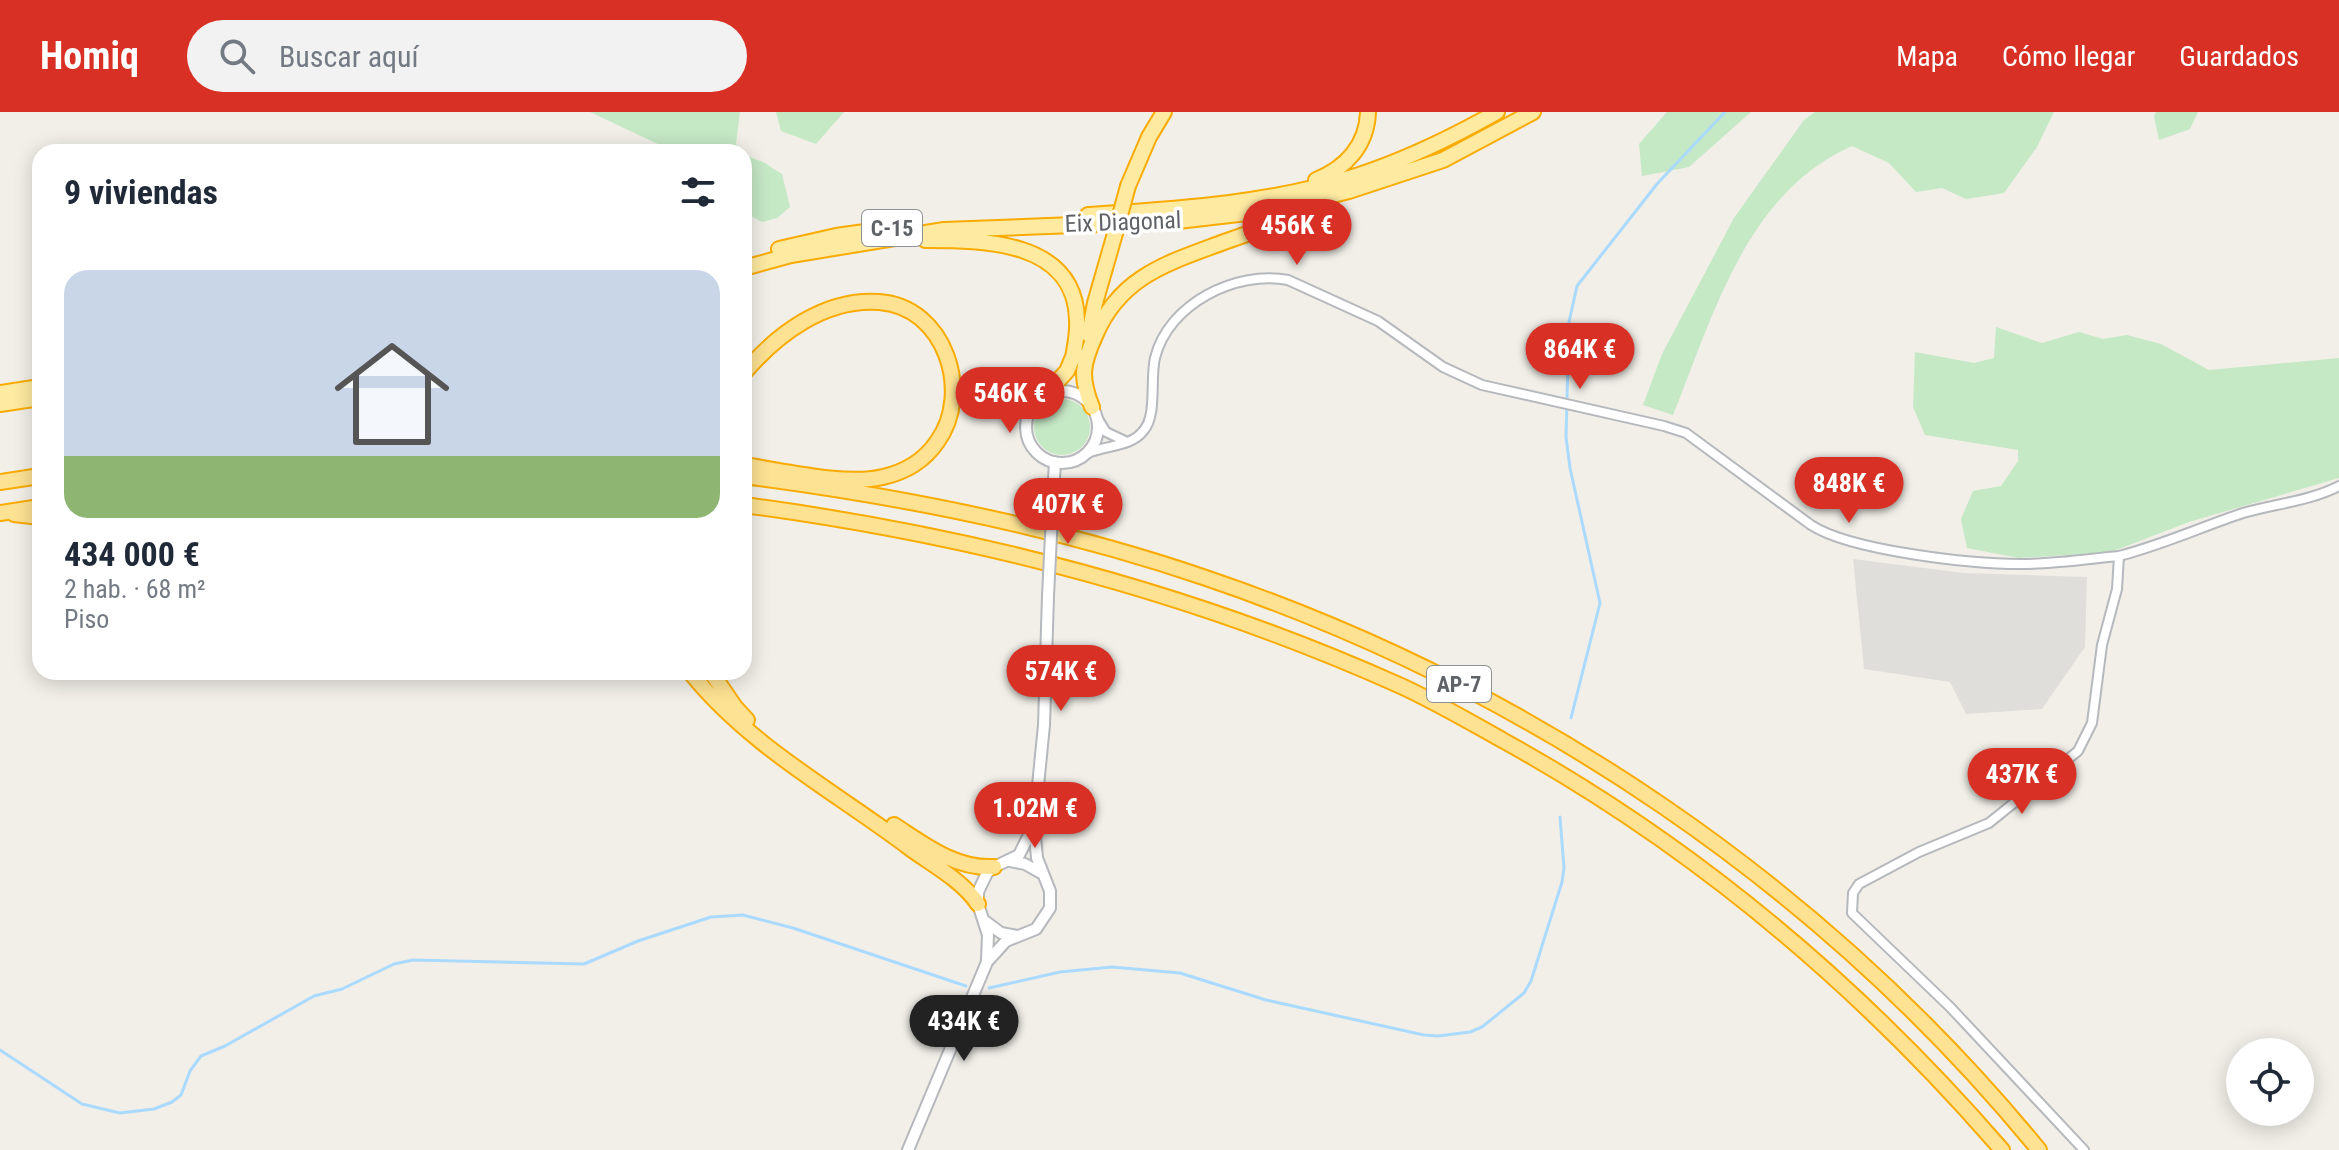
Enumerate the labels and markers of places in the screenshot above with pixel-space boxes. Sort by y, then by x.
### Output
pin: 456K € [1232,199,1362,267]
pin: 864K € [1515,323,1645,391]
pin: 546K € [945,367,1075,435]
pin: 848K € [1784,457,1914,525]
pin: 407K € [1003,478,1133,546]
pin: 574K € [996,645,1126,713]
pin: 437K € [1957,748,2087,816]
pin: 1.02M € [961,782,1109,850]
pin: 434K € [899,995,1029,1063]

